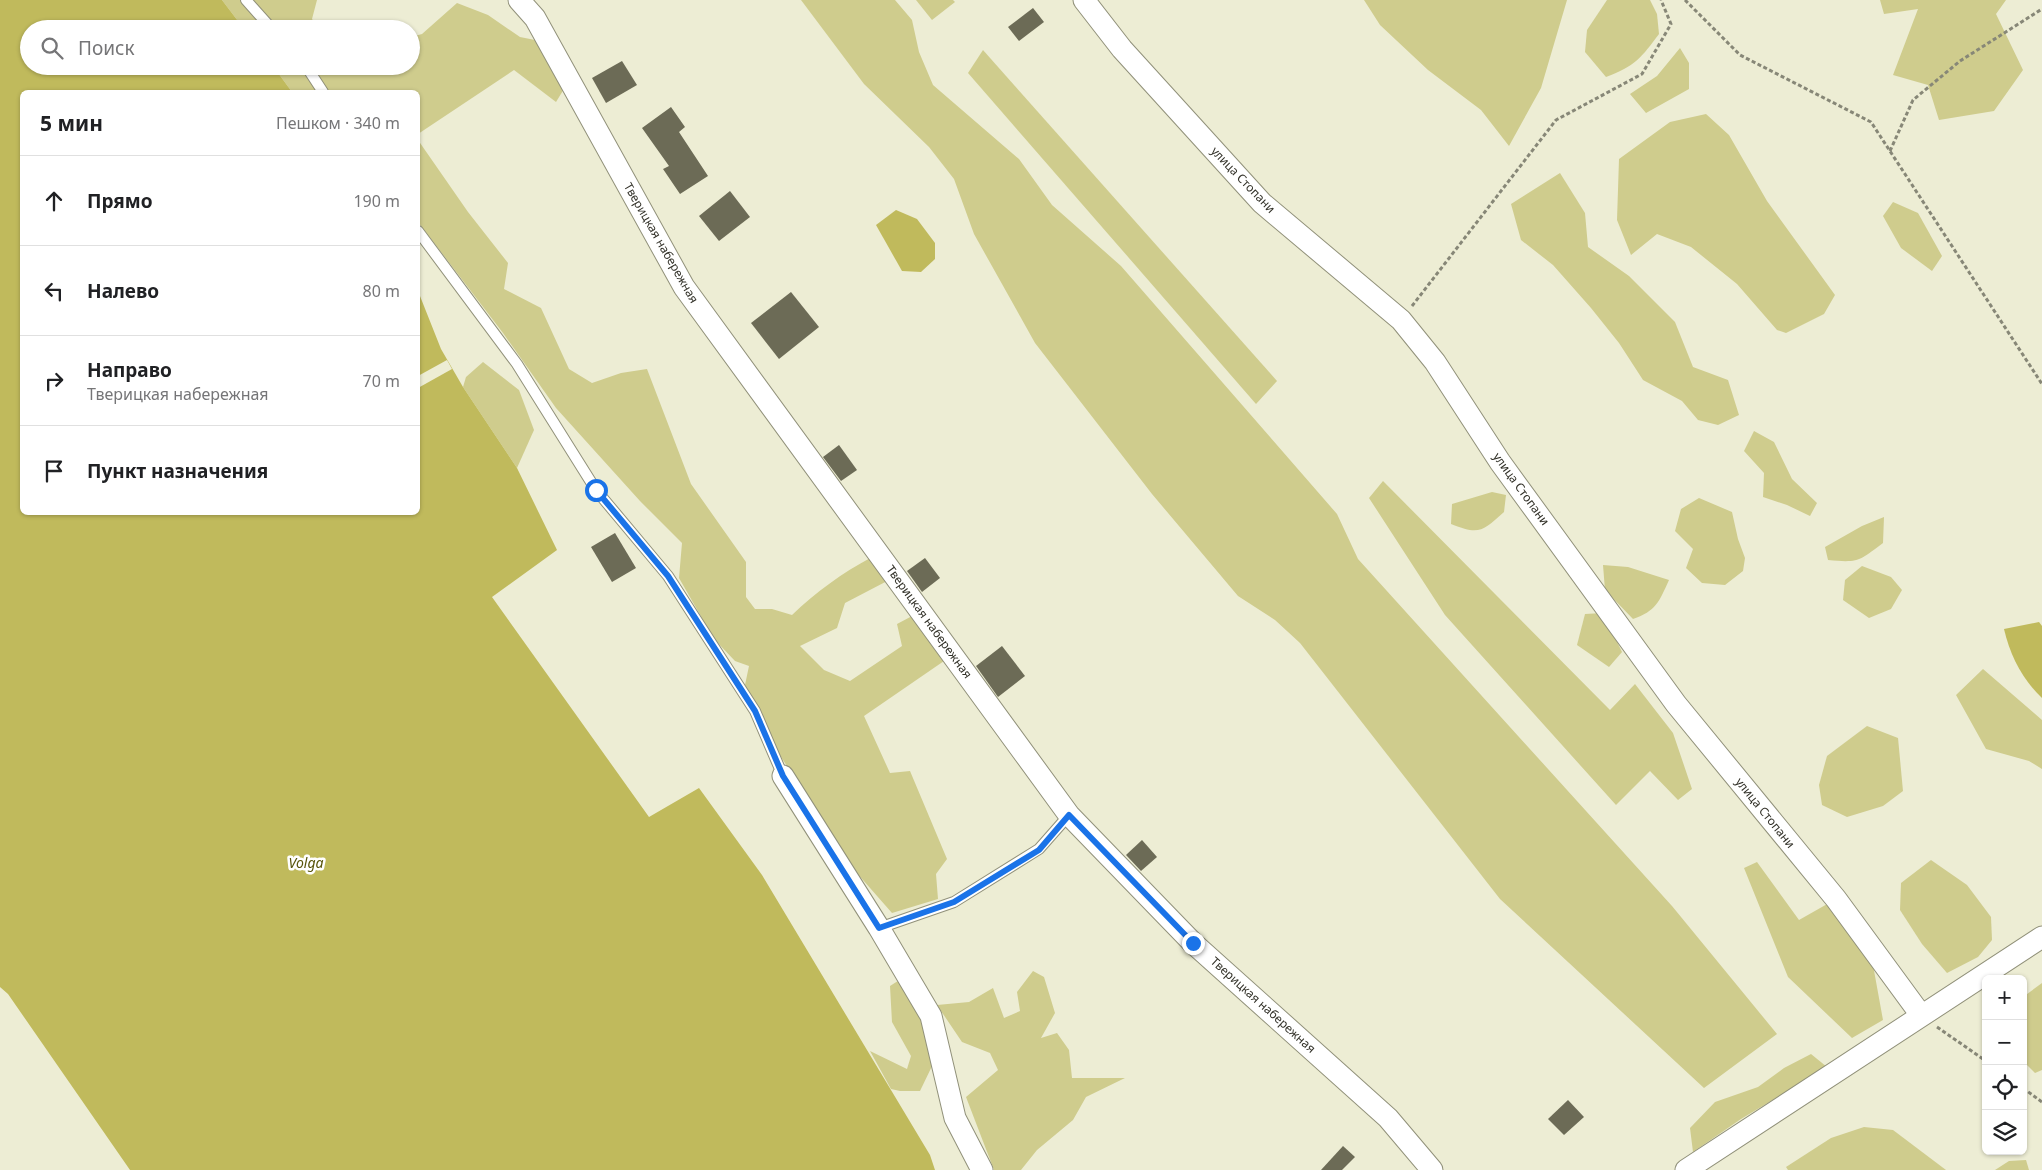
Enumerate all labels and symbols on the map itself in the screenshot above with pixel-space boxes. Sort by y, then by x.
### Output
street label: улица Стопани [1207,143,1279,217]
street label: Тверицкая набережная [620,180,703,306]
street label: улица Стопани [1489,449,1554,529]
route start [585,479,608,502]
street label: Тверицкая набережная [882,562,976,682]
street label: улица Стопани [1732,774,1799,852]
water label: Volga [289,853,324,872]
route end [1182,932,1205,955]
street label: Тверицкая набережная [1207,953,1320,1057]

